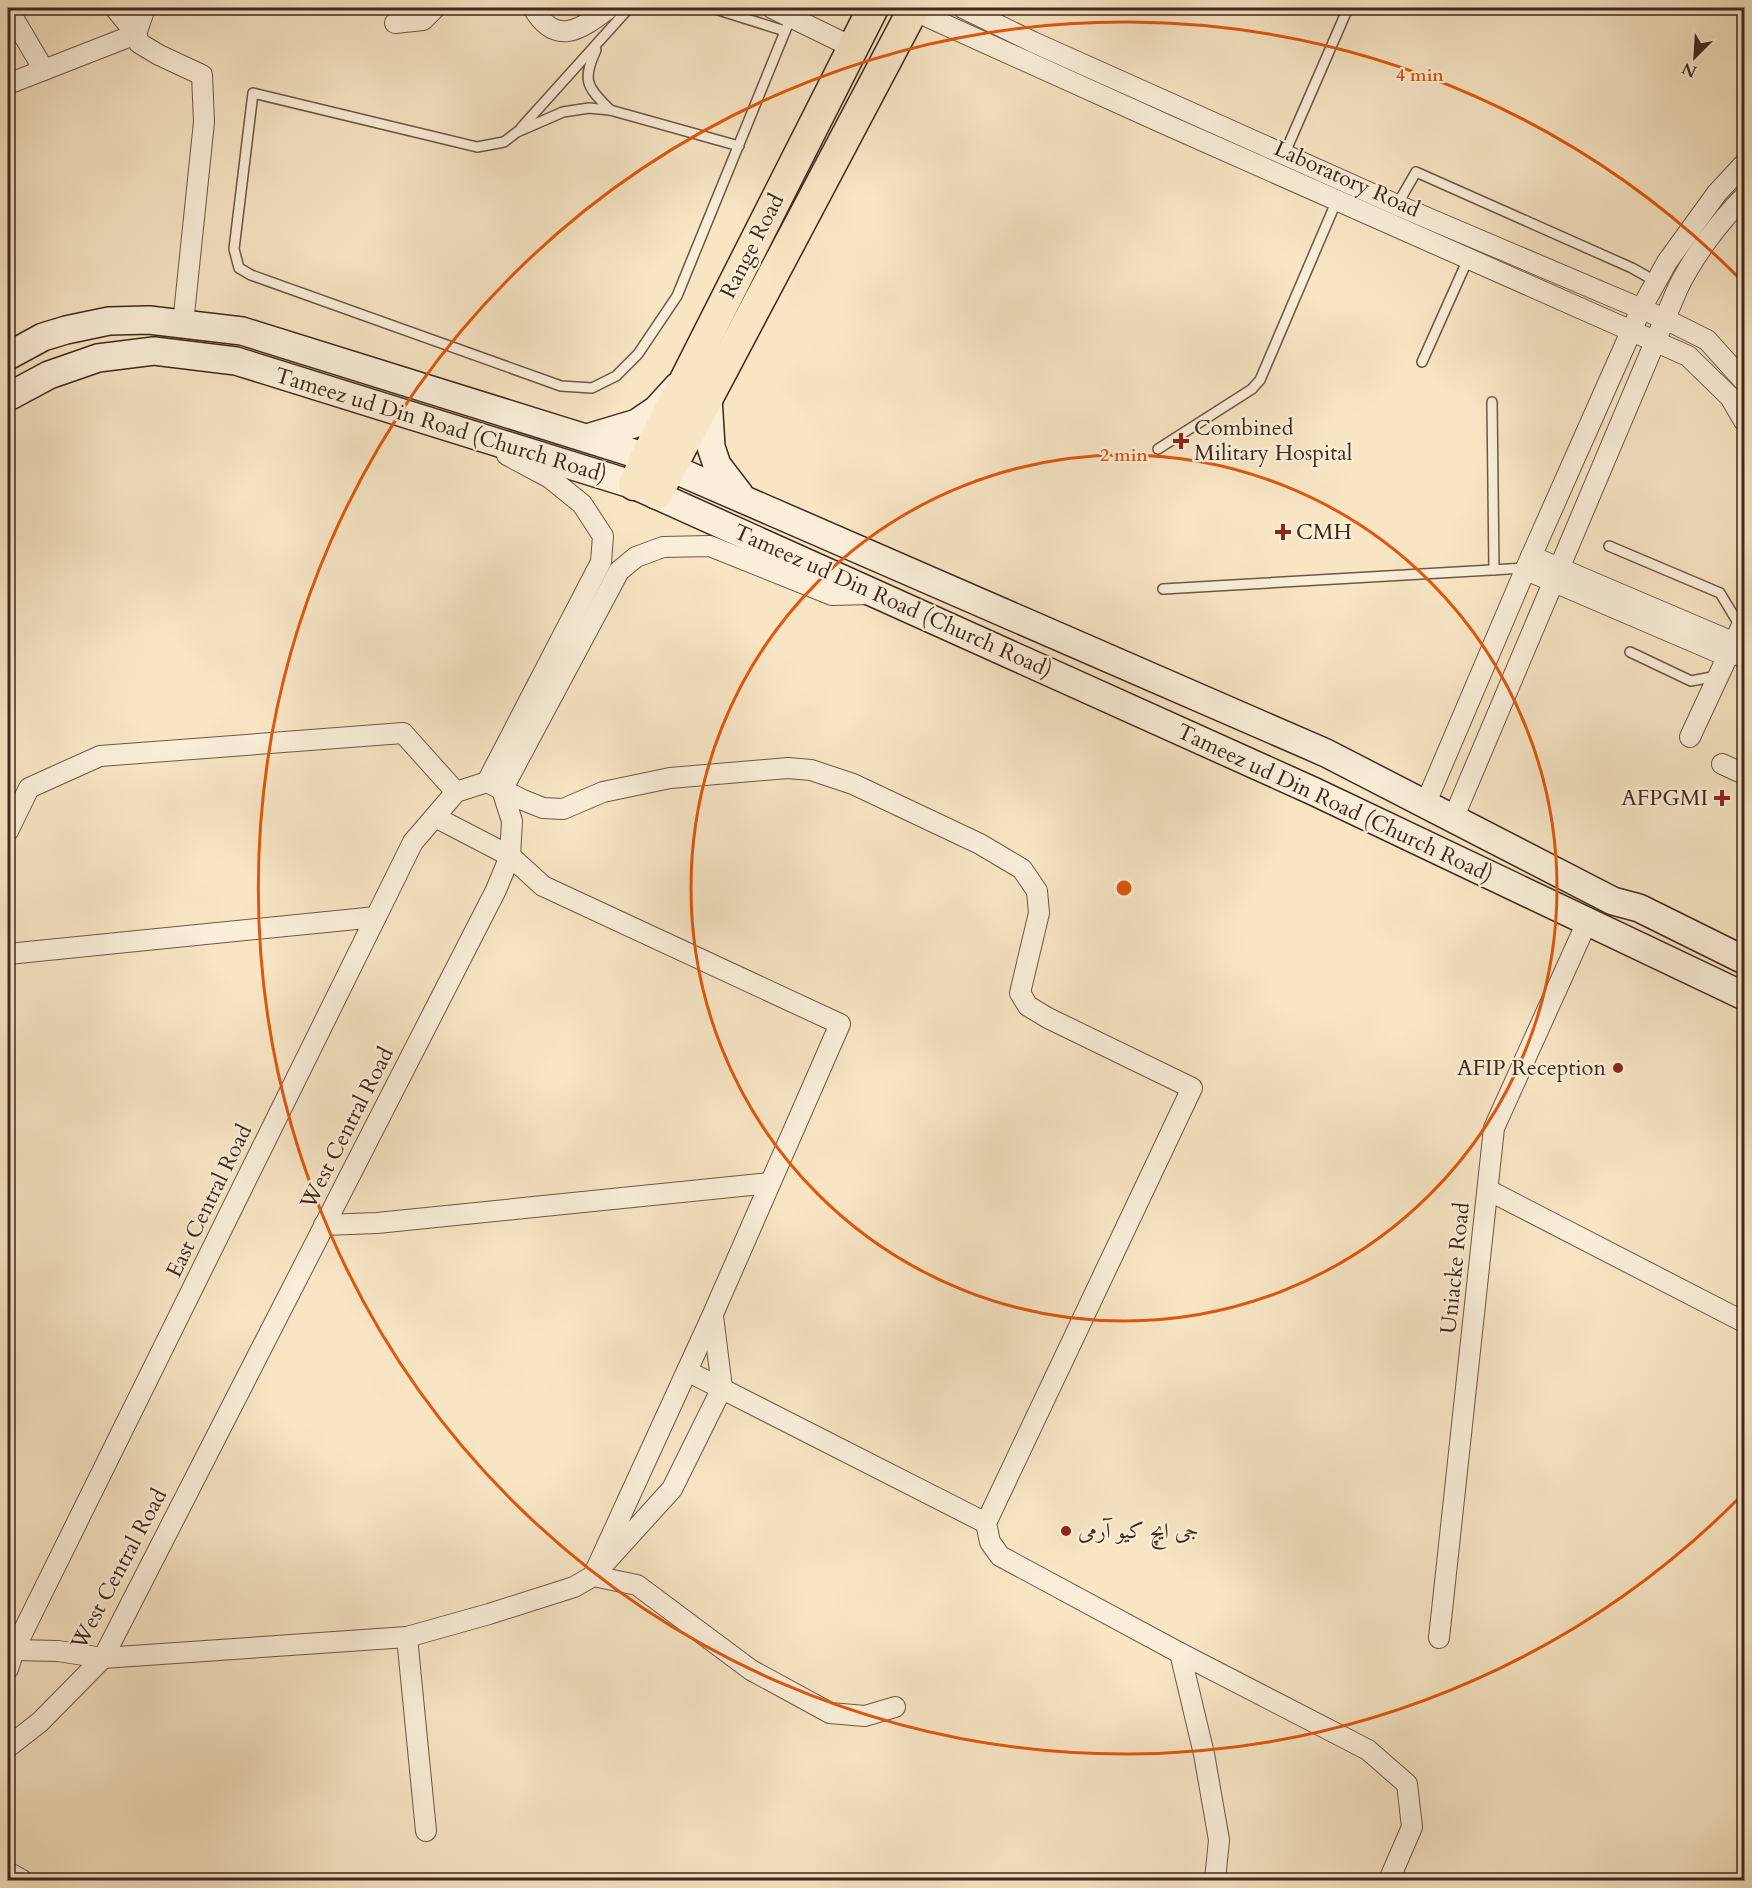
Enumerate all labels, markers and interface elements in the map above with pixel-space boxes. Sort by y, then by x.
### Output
north arrow [1665,27,1725,87]
text: N [1678,57,1700,83]
text: 4 min [1396,63,1444,88]
street label: Laboratory Road [1269,133,1425,225]
street label: Range Road [713,188,791,304]
street label: Tameez ud Din Road (Church Road) [271,360,611,490]
place label: Combined Military Hospital [1194,413,1353,468]
marker: Combined Military Hospital [1172,432,1190,450]
text: 2 min [1100,443,1148,468]
street label: Tameez ud Din Road (Church Road) [729,517,1057,685]
place label: CMH [1296,517,1352,547]
marker: CMH [1274,523,1292,541]
street label: Tameez ud Din Road (Church Road) [1172,716,1498,890]
place label: AFPGMI [1621,783,1708,813]
marker: AFPGMI [1713,789,1731,807]
centre of rings [1114,878,1134,898]
street label: West Central Road [293,1042,401,1215]
place label: AFIP Reception [1457,1053,1606,1083]
marker: AFIP Reception [1611,1061,1625,1075]
street label: East Central Road [159,1119,259,1283]
street label: Uniacke Road [1433,1200,1477,1335]
street label: West Central Road [63,1483,174,1656]
place label: جی ایچ کیو آرمی [1078,1516,1199,1550]
marker: جی ایچ کیو آرمی [1059,1524,1073,1538]

